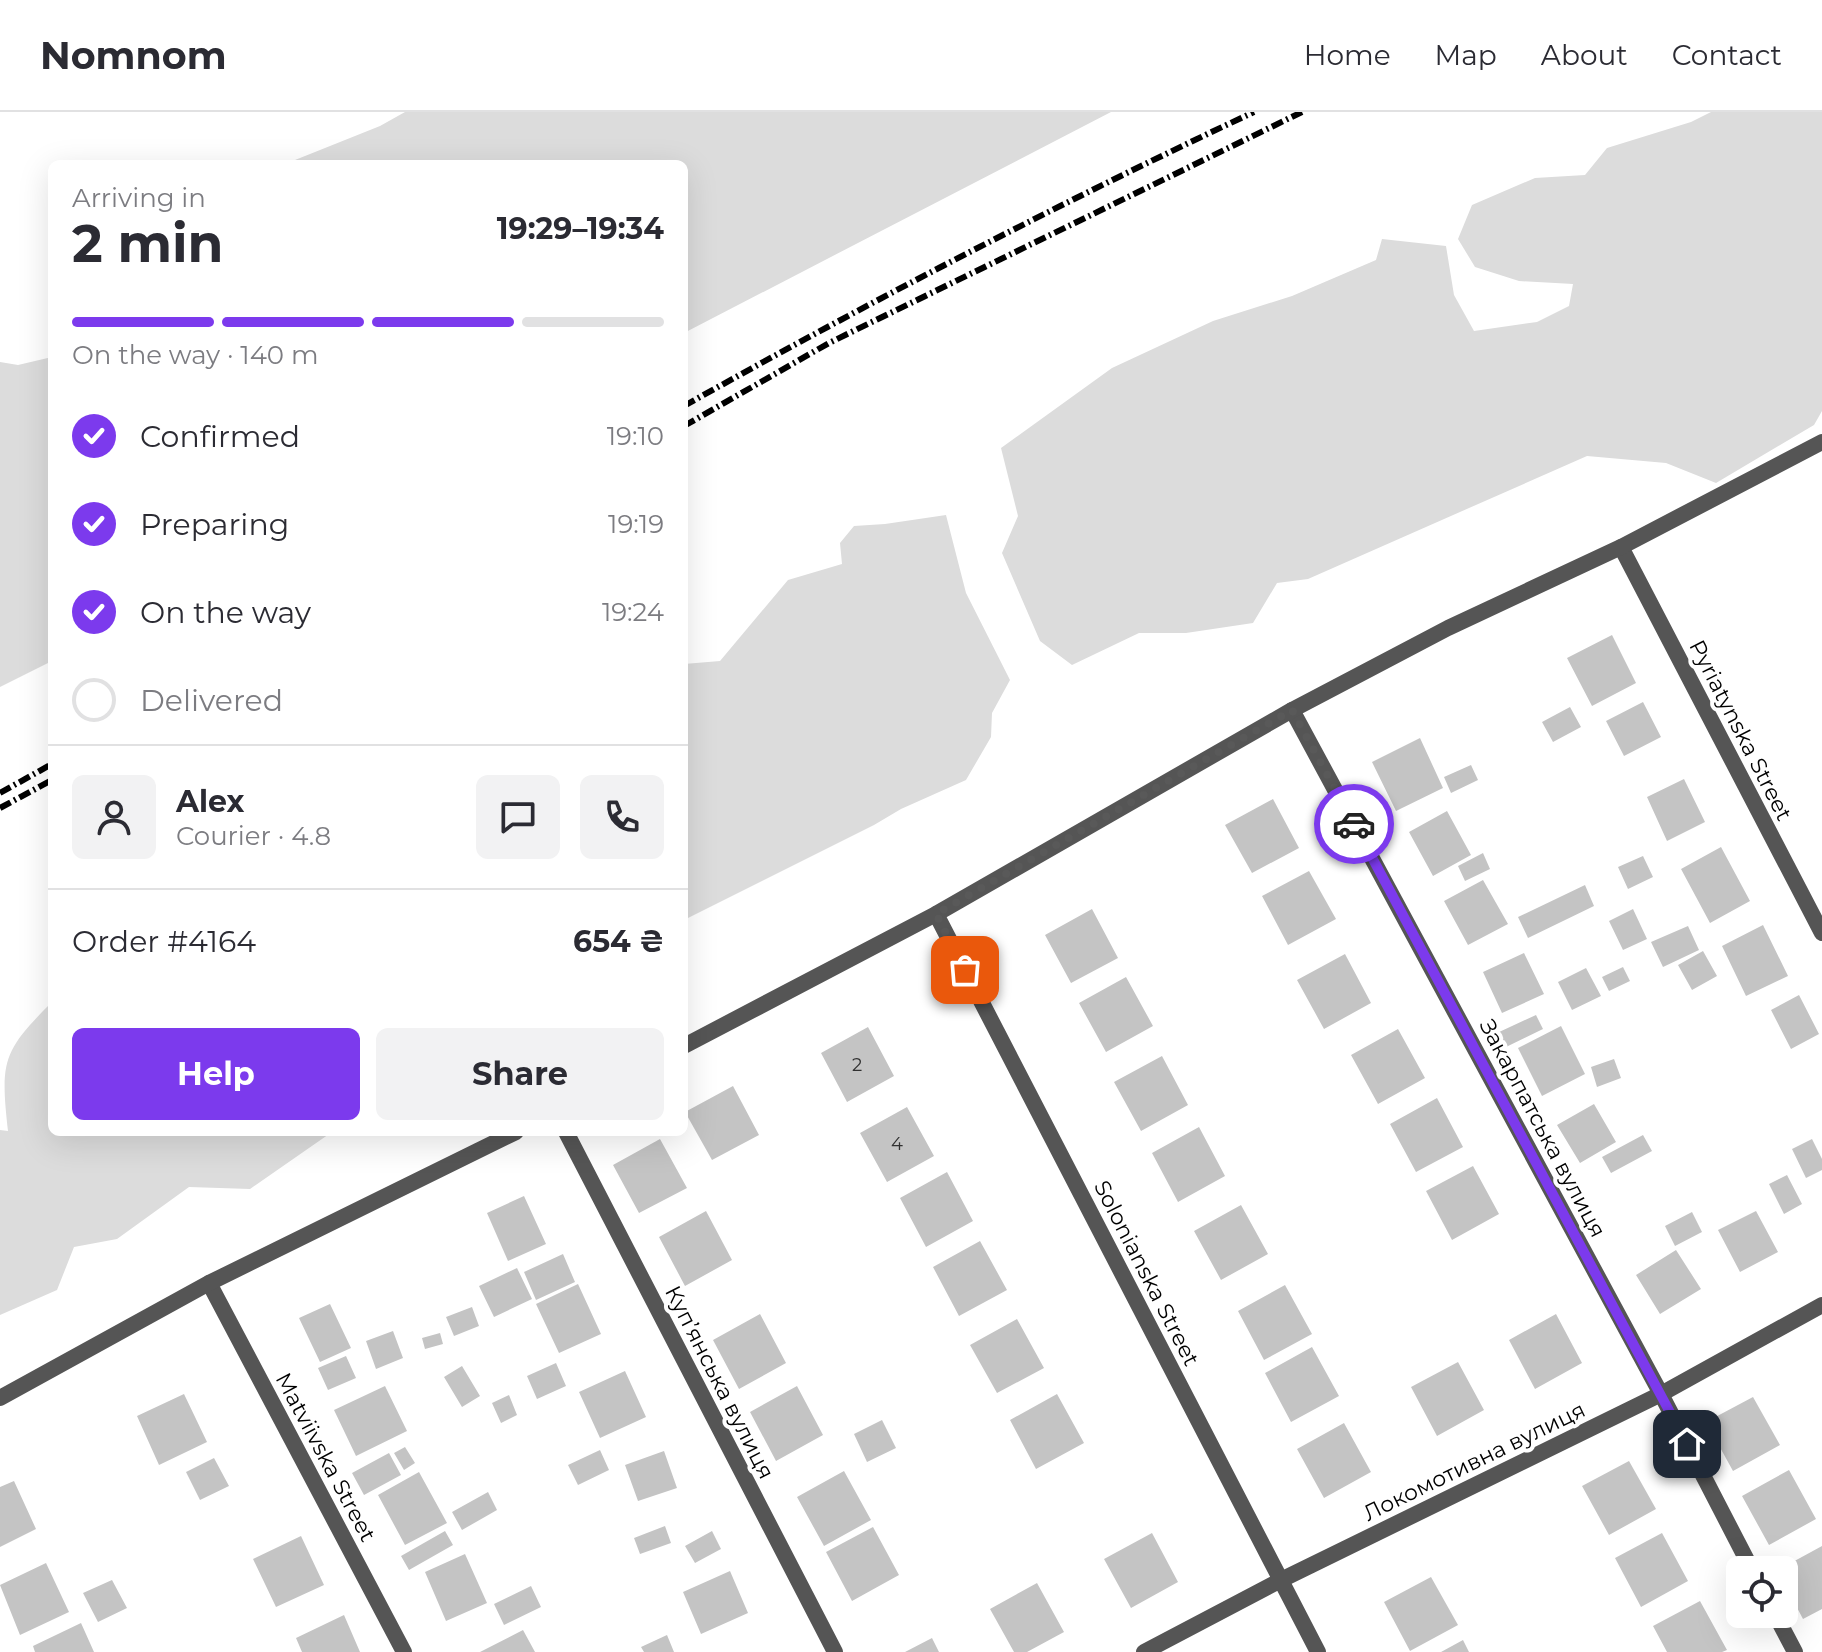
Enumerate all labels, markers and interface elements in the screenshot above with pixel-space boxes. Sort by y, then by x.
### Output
text: Nomnom [40,32,227,79]
text: Home [1304,38,1391,72]
text: Map [1435,38,1497,72]
text: About [1541,38,1628,72]
text: Contact [1672,38,1782,72]
text: Arriving in [72,182,206,214]
text: 19:29–19:34 [497,210,664,247]
text: 2 min [72,212,224,275]
text: On the way · 140 m [72,339,318,371]
icon: check [72,414,116,458]
text: Confirmed [140,418,300,455]
text: 19:10 [607,420,664,452]
icon: check [72,502,116,546]
text: Preparing [140,506,289,543]
text: 19:19 [608,508,664,540]
icon: check [72,590,116,634]
text: On the way [140,594,311,631]
text: 19:24 [602,596,664,628]
street label: Pyriatynska Street [1683,635,1798,825]
text: Delivered [140,682,283,719]
button: person [72,775,156,859]
button: chat [476,775,560,859]
button: phone [580,775,664,859]
text: Alex [176,783,244,820]
courier [1314,784,1394,864]
icon: car [1332,802,1376,846]
text: Courier · 4.8 [176,820,331,852]
text: Order #4164 [72,923,256,960]
text: 654 ₴ [573,923,664,960]
pin [931,936,999,1004]
icon: bag [943,948,987,992]
street label: Закарпатська вулиця [1474,1015,1612,1242]
button: Help [72,1028,360,1120]
button: Share [376,1028,664,1120]
house number: 2 [852,1054,862,1076]
house number: 4 [891,1133,903,1155]
street label: Solonianska Street [1088,1176,1205,1371]
street label: Купʼянська вулиця [659,1281,780,1483]
street label: Matviivska Street [270,1368,381,1546]
street label: Локомотивна вулиця [1359,1396,1590,1527]
pin [1653,1410,1721,1478]
icon: home [1665,1422,1709,1466]
map controls [1726,1556,1798,1628]
button: locate [1726,1556,1798,1628]

